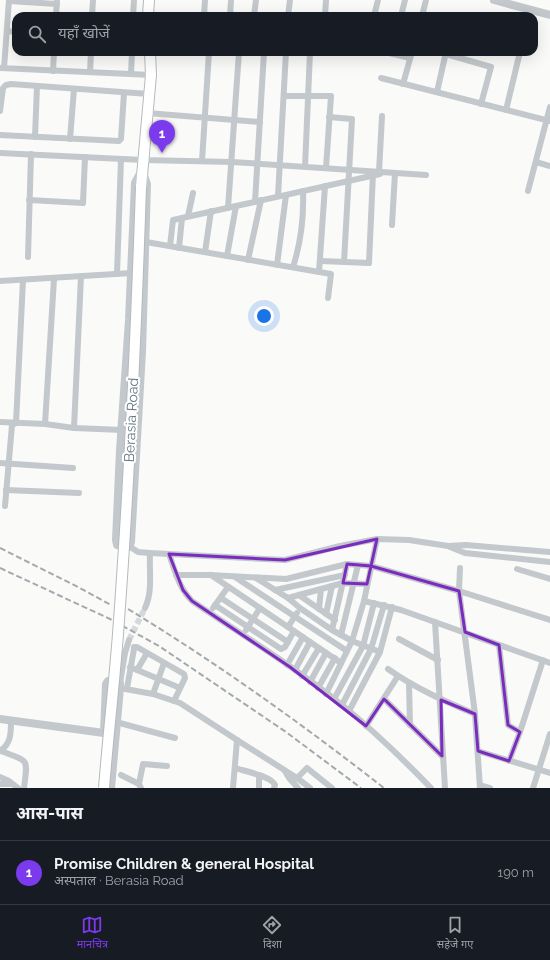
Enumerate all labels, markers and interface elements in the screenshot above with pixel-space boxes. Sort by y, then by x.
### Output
search box [12,12,538,56]
icon: search [26,23,48,45]
text: यहाँ खोजें [58,24,110,42]
pin: 1 [149,120,175,153]
your location [254,306,274,326]
street label: Berasia Road [121,377,141,463]
text: आस-पास [16,803,83,823]
text: Promise Children & general Hospital [54,855,314,873]
text: 1 [26,865,32,880]
text: 190 m [498,865,534,880]
text: अस्पताल · Berasia Road [54,873,184,888]
tab: मानचित्र [77,914,108,952]
tab: दिशा [261,914,283,952]
tab: सहेजे गए [437,914,473,952]

